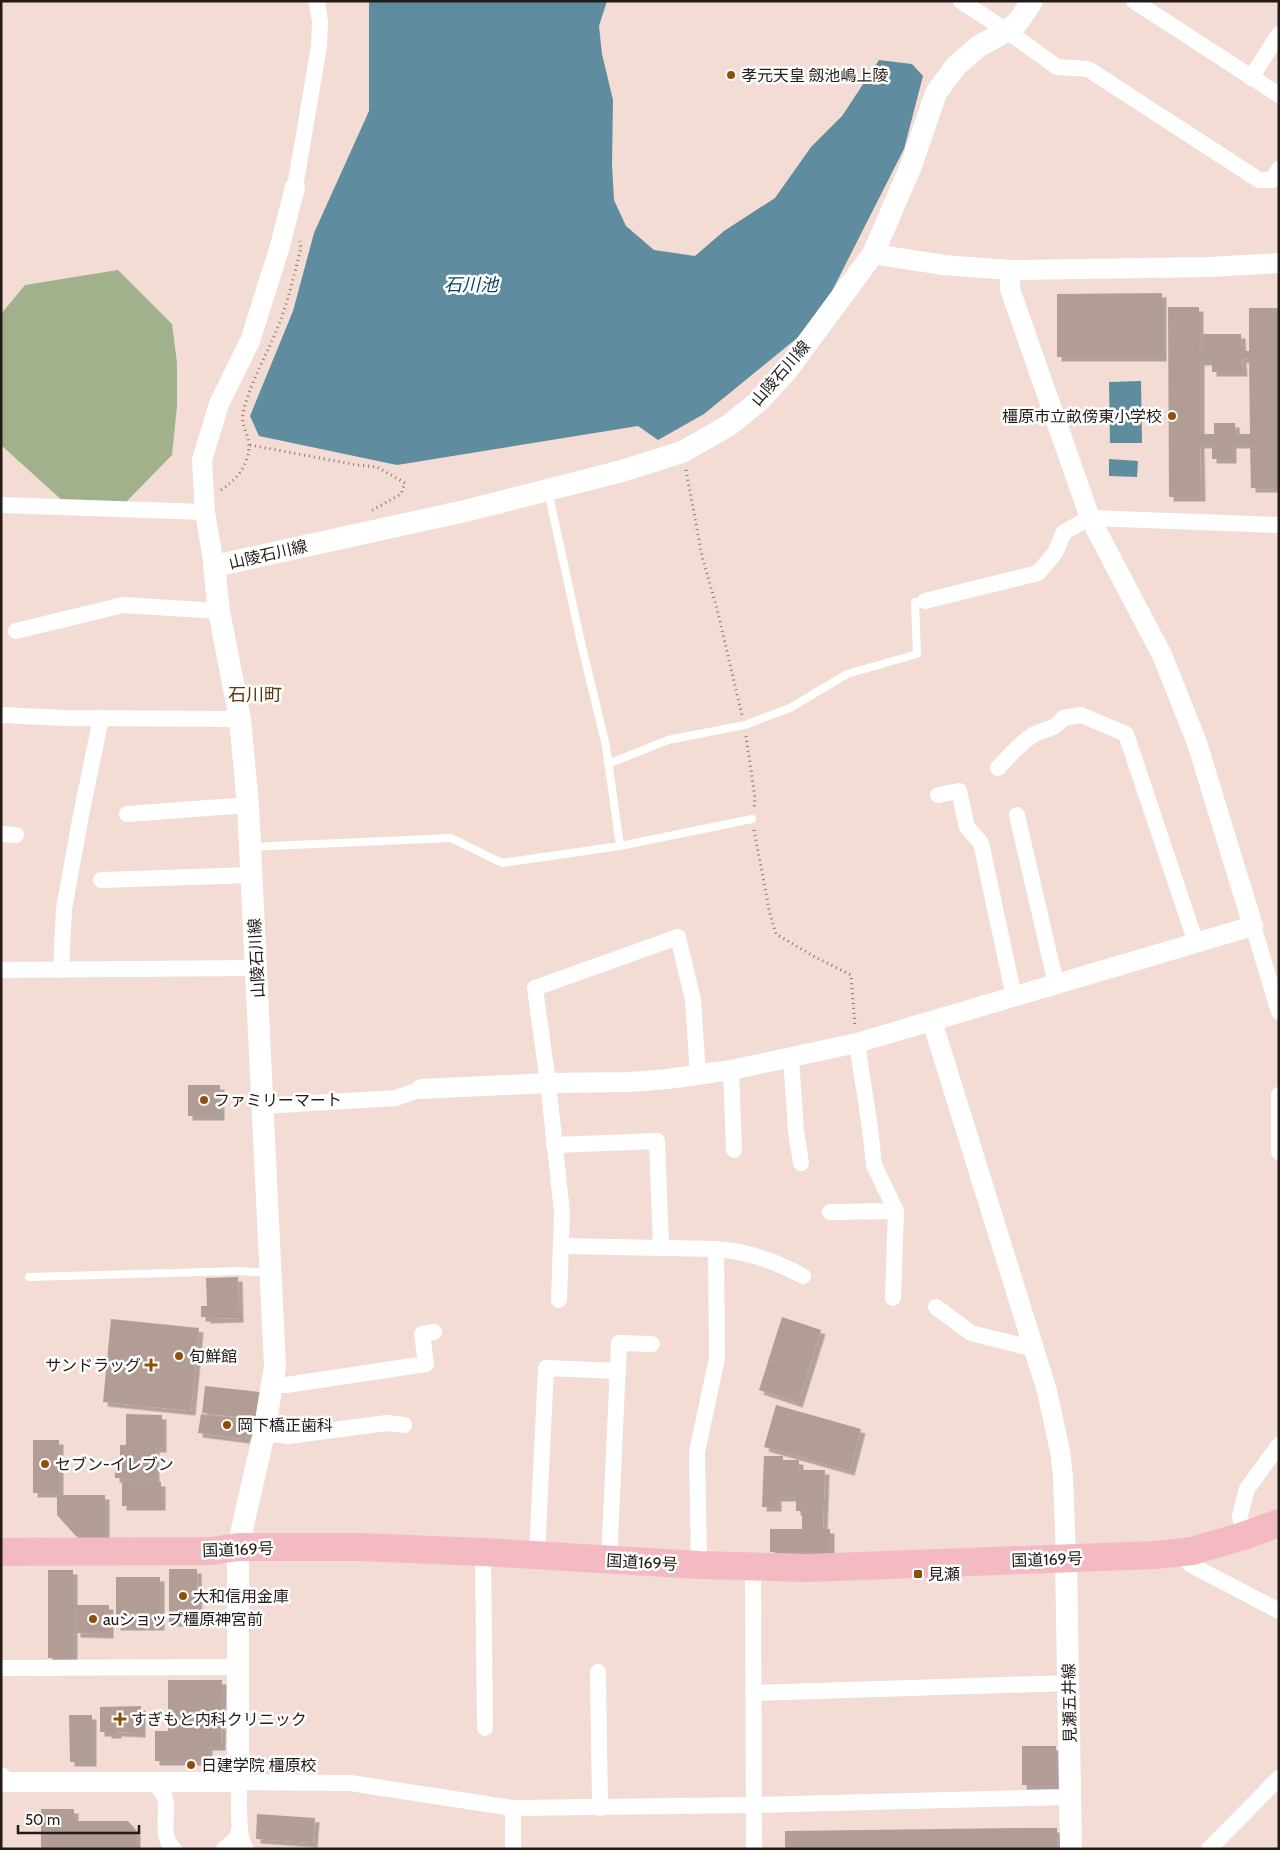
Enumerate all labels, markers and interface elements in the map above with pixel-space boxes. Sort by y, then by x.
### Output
place label: 孝元天皇 劔池嶋上陵 [741,66,889,85]
marker: 孝元天皇 劔池嶋上陵 [725,69,737,81]
water label: 石川池 [444,274,500,296]
street label: 山陵石川線 [747,337,814,410]
place label: 橿原市立畝傍東小学校 [1002,407,1162,426]
marker: 橿原市立畝傍東小学校 [1166,410,1178,422]
street label: 山陵石川線 [227,536,309,573]
district label: 石川町 [228,684,282,706]
street label: 山陵石川線 [245,918,268,998]
place label: ファミリーマート [214,1091,342,1110]
marker: ファミリーマート [198,1094,210,1106]
place label: 旬鮮館 [189,1347,237,1366]
marker: 旬鮮館 [173,1350,185,1362]
place label: サンドラッグ [45,1356,141,1375]
marker: サンドラッグ [145,1359,157,1371]
place label: 岡下橋正歯科 [237,1416,333,1435]
marker: 岡下橋正歯科 [221,1419,233,1431]
place label: セブン-イレブン [55,1455,174,1474]
marker: セブン-イレブン [39,1458,51,1470]
street label: 国道169号 [202,1539,274,1560]
street label: 国道169号 [1011,1549,1083,1570]
street label: 国道169号 [606,1551,678,1574]
place label: 見瀬 [928,1565,960,1584]
marker: 見瀬 [912,1568,924,1580]
place label: 大和信用金庫 [193,1587,289,1606]
marker: 大和信用金庫 [177,1590,189,1602]
place label: auショップ橿原神宮前 [103,1610,263,1629]
marker: auショップ橿原神宮前 [87,1613,99,1625]
street label: 見瀬五井線 [1059,1663,1080,1743]
place label: すぎもと内科クリニック [131,1710,307,1729]
marker: すぎもと内科クリニック [113,1712,127,1726]
place label: 日建学院 橿原校 [201,1756,317,1775]
marker: 日建学院 橿原校 [185,1759,197,1771]
scale bar [18,1802,139,1834]
text: 50 m [25,1811,60,1829]

